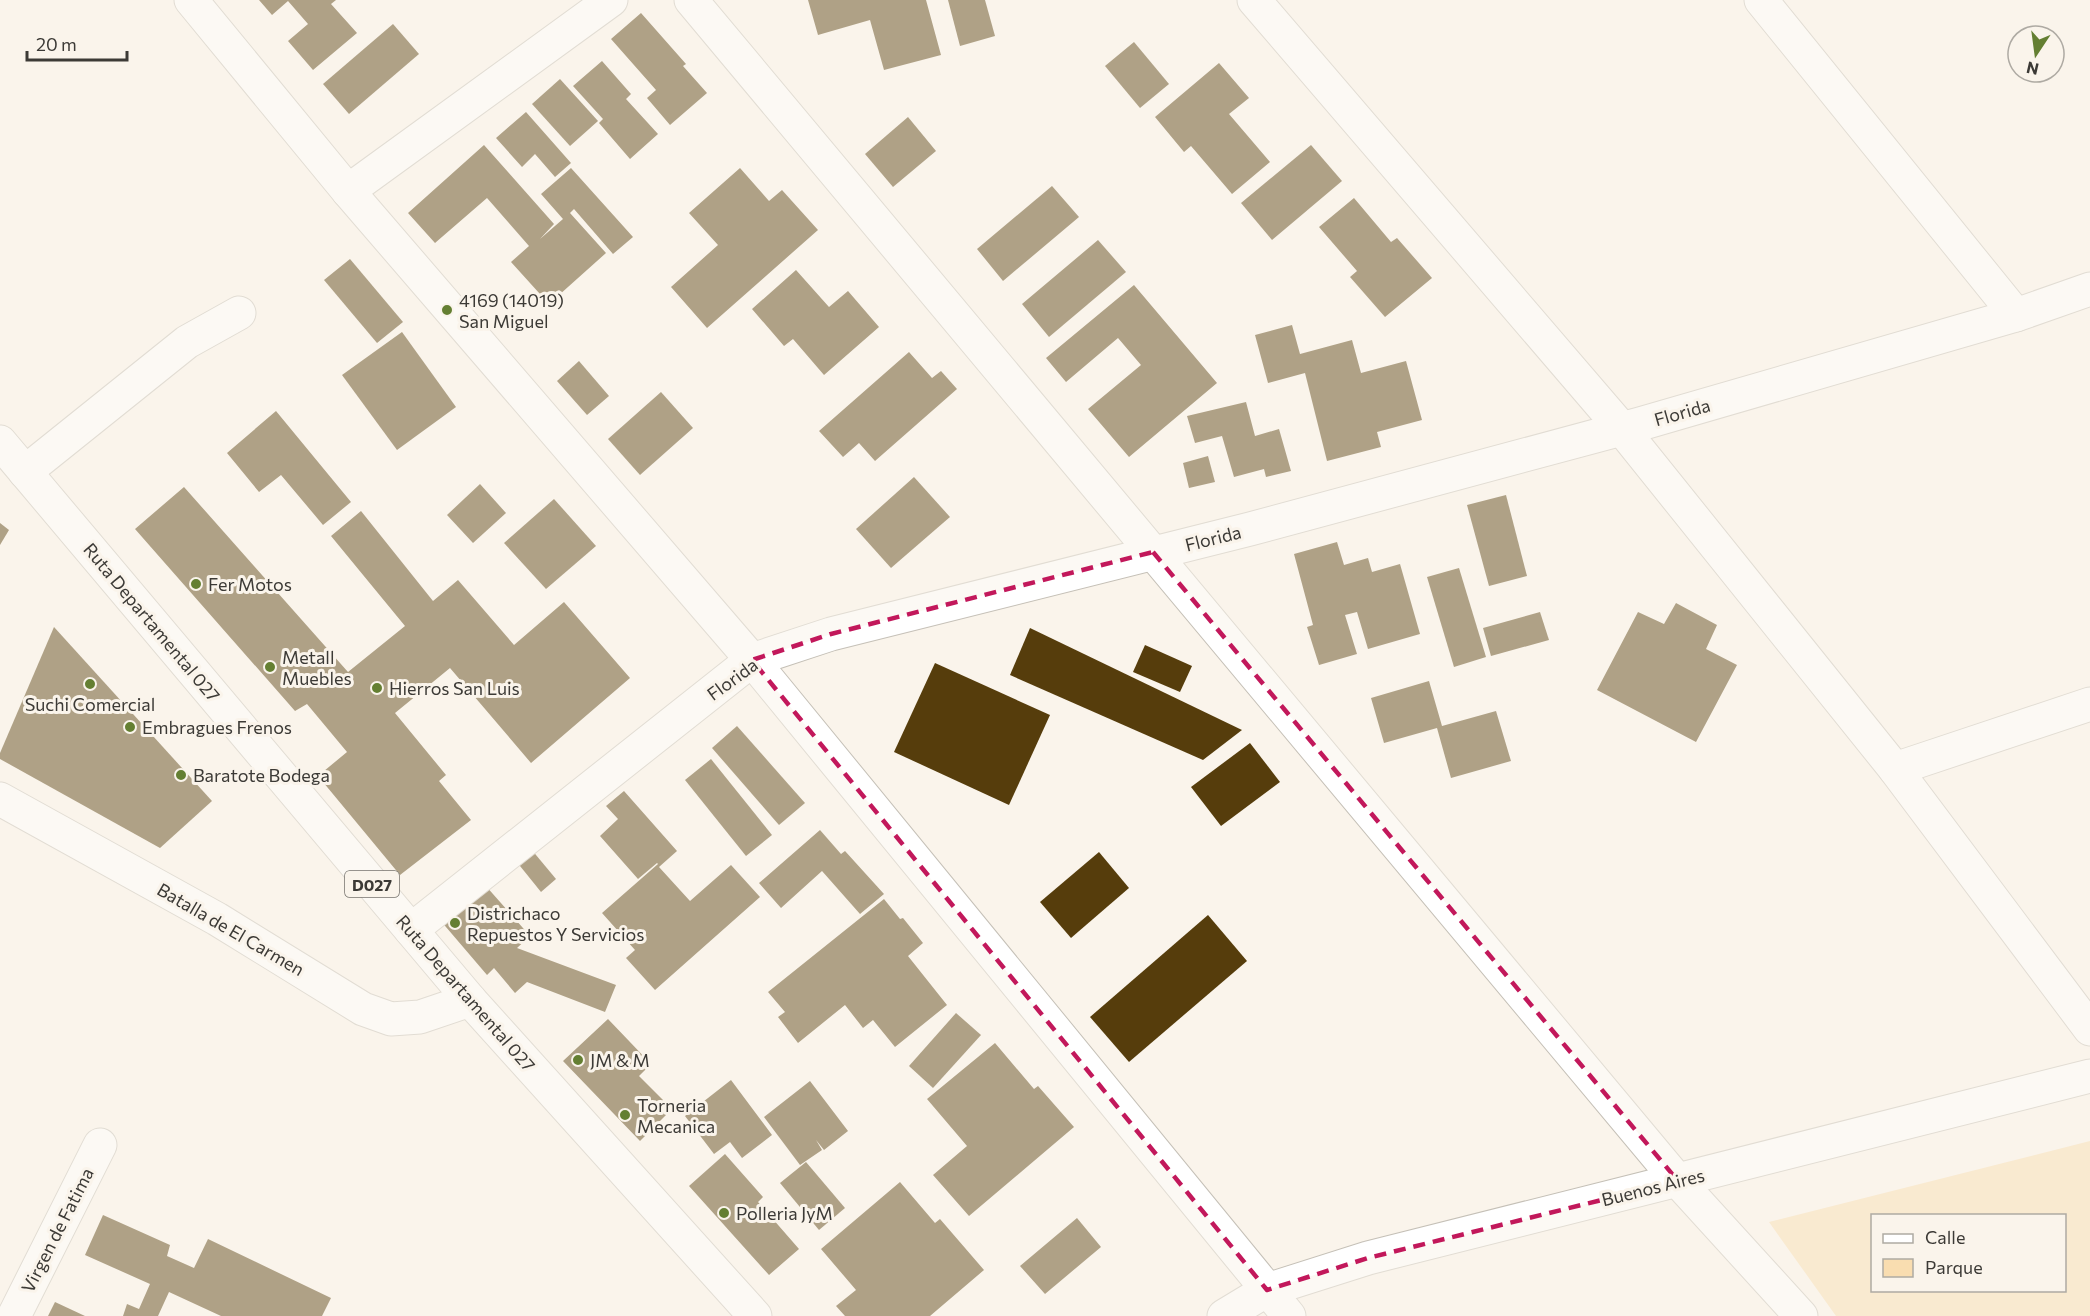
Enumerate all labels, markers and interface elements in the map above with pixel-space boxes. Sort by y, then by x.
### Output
scale bar [27,24,128,62]
north arrow [2006,24,2066,84]
text: 20 m [36,33,77,55]
text: N [2025,58,2040,80]
place label: 4169 (14019) San Miguel [459,289,564,332]
marker: 4169 (14019) San Miguel [440,303,454,317]
street label: Florida [1651,394,1713,430]
street label: Florida [1183,520,1243,556]
street label: Ruta Departamental 027 [79,538,225,706]
place label: Fer Motos [208,573,292,595]
marker: Fer Motos [189,577,203,591]
place label: Metall Muebles [282,646,352,689]
street label: Florida [702,653,762,705]
marker: Metall Muebles [263,660,277,674]
marker: Suchi Comercial [83,677,97,691]
place label: Hierros San Luis [389,677,520,699]
marker: Hierros San Luis [370,681,384,695]
place label: Suchi Comercial [25,693,155,715]
place label: Embragues Frenos [142,716,292,738]
marker: Embragues Frenos [123,720,137,734]
place label: Baratote Bodega [193,764,330,786]
marker: Baratote Bodega [174,768,188,782]
road number: D027 [345,871,399,897]
street label: Batalla de El Carmen [153,878,309,980]
place label: Districhaco Repuestos Y Servicios [467,902,644,945]
street label: Ruta Departamental 027 [392,910,540,1076]
marker: Districhaco Repuestos Y Servicios [448,916,462,930]
place label: JM & M [590,1049,650,1071]
marker: JM & M [571,1053,585,1067]
place label: Torneria Mecanica [637,1094,715,1137]
marker: Torneria Mecanica [618,1108,632,1122]
street label: Virgen de Fatima [16,1164,98,1296]
street label: Buenos Aires [1599,1164,1707,1210]
place label: Polleria JyM [736,1202,833,1224]
marker: Polleria JyM [717,1206,731,1220]
legend [1871,1214,2066,1292]
text: Calle [1925,1226,1965,1248]
text: Parque [1925,1256,1983,1278]

